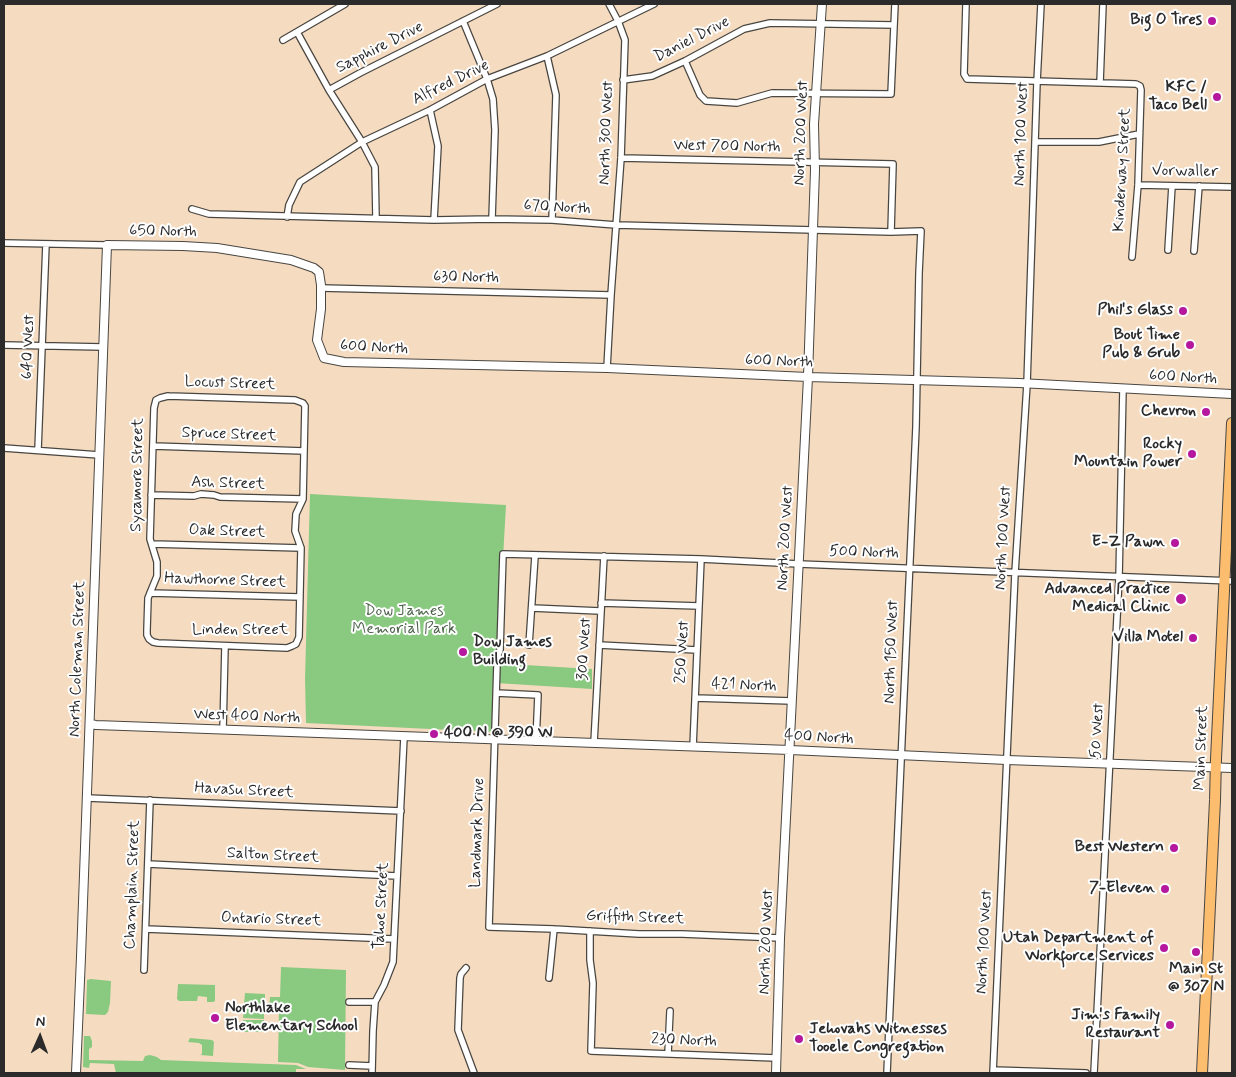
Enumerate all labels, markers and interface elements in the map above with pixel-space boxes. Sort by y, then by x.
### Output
place label: Big O Tires [1130,11,1202,31]
street label: Daniel Drive [651,13,733,67]
marker: Big O Tires [1206,15,1218,27]
street label: Sapphire Drive [333,18,427,78]
street label: Alfred Drive [409,56,493,110]
place label: KFC / Taco Bell [1148,78,1207,116]
street label: North 300 West [596,80,618,186]
street label: North 200 West [791,80,813,186]
street label: North 100 West [1011,81,1033,187]
marker: KFC / Taco Bell [1211,91,1223,103]
street label: Kinderway Street [1110,108,1136,232]
street label: West 700 North [673,136,781,158]
street label: Vorwaller [1152,162,1218,182]
street label: 670 North [523,197,591,219]
street label: 650 North [129,222,197,242]
street label: 630 North [433,268,499,288]
place label: Phil's Glass [1097,301,1173,321]
marker: Phil's Glass [1177,305,1189,317]
street label: 640 West [18,314,40,380]
place label: Bout Time Pub & Grub [1102,326,1180,364]
street label: 600 North [339,337,409,359]
marker: Bout Time Pub & Grub [1184,339,1196,351]
street label: 600 North [744,351,814,373]
street label: 600 North [1148,367,1218,389]
street label: Locust Street [184,373,276,395]
place label: Chevron [1141,402,1196,422]
marker: Chevron [1200,406,1212,418]
street label: Sycamore Street [127,418,149,532]
street label: Spruce Street [181,424,277,446]
place label: Rocky Mountain Power [1074,435,1182,473]
marker: Rocky Mountain Power [1186,448,1198,460]
street label: Ash Street [191,473,265,495]
street label: North 200 West [774,485,798,591]
street label: North 100 West [992,485,1016,591]
street label: Oak Street [188,521,266,543]
place label: E-Z Pawn [1092,533,1165,553]
marker: E-Z Pawn [1169,537,1181,549]
street label: 500 North [829,542,899,564]
street label: Hawthorne Street [164,569,286,593]
place label: Advanced Practice Medical Clinic [1045,580,1170,618]
street label: North Coleman Street [66,581,90,737]
marker: Advanced Practice Medical Clinic [1174,592,1188,606]
street label: North 150 West [881,600,903,704]
park label: Dow James Memorial Park [352,602,456,640]
street label: 300 West [574,617,596,681]
street label: 250 West [672,620,694,684]
street label: Linden Street [192,621,288,641]
place label: Villa Motel [1114,628,1183,648]
marker: Villa Motel [1187,632,1199,644]
place label: Dow James Building [473,633,552,671]
marker: Dow James Building [457,646,469,658]
street label: 421 North [711,675,777,697]
street label: 50 West [1087,703,1109,759]
street label: Main Street [1191,705,1213,791]
street label: West 400 North [193,706,301,728]
place label: 400 N @ 390 W [444,724,553,744]
street label: 400 North [784,727,854,749]
marker: 400 N @ 390 W [428,728,440,740]
street label: Landmark Drive [466,778,490,888]
street label: Havasu Street [194,779,294,803]
street label: Champlain Street [121,820,145,950]
place label: Best Western [1075,838,1164,858]
marker: Best Western [1168,842,1180,854]
street label: Salton Street [226,844,320,868]
street label: Tahoe Street [370,862,394,950]
place label: 7-Eleven [1089,879,1155,899]
marker: 7-Eleven [1159,883,1171,895]
street label: North 200 West [756,889,778,995]
street label: North 100 West [973,889,997,995]
street label: Griffith Street [585,907,685,929]
street label: Ontario Street [220,909,322,931]
place label: Utah Department of Workforce Services [1003,929,1154,967]
marker: Utah Department of Workforce Services [1158,942,1170,954]
marker: Main St @ 307 N [1190,946,1202,958]
place label: Main St @ 307 N [1168,960,1224,998]
place label: Northlake Elementary School [225,999,358,1037]
place label: Jim's Family Restaurant [1071,1006,1160,1044]
north arrow [15,1012,65,1062]
marker: Northlake Elementary School [209,1012,221,1024]
text: N [36,1013,45,1031]
marker: Jim's Family Restaurant [1164,1019,1176,1031]
place label: Jehovahs Witnesses Tooele Congregation [809,1020,947,1058]
street label: 230 North [651,1030,717,1052]
marker: Jehovahs Witnesses Tooele Congregation [793,1033,805,1045]

